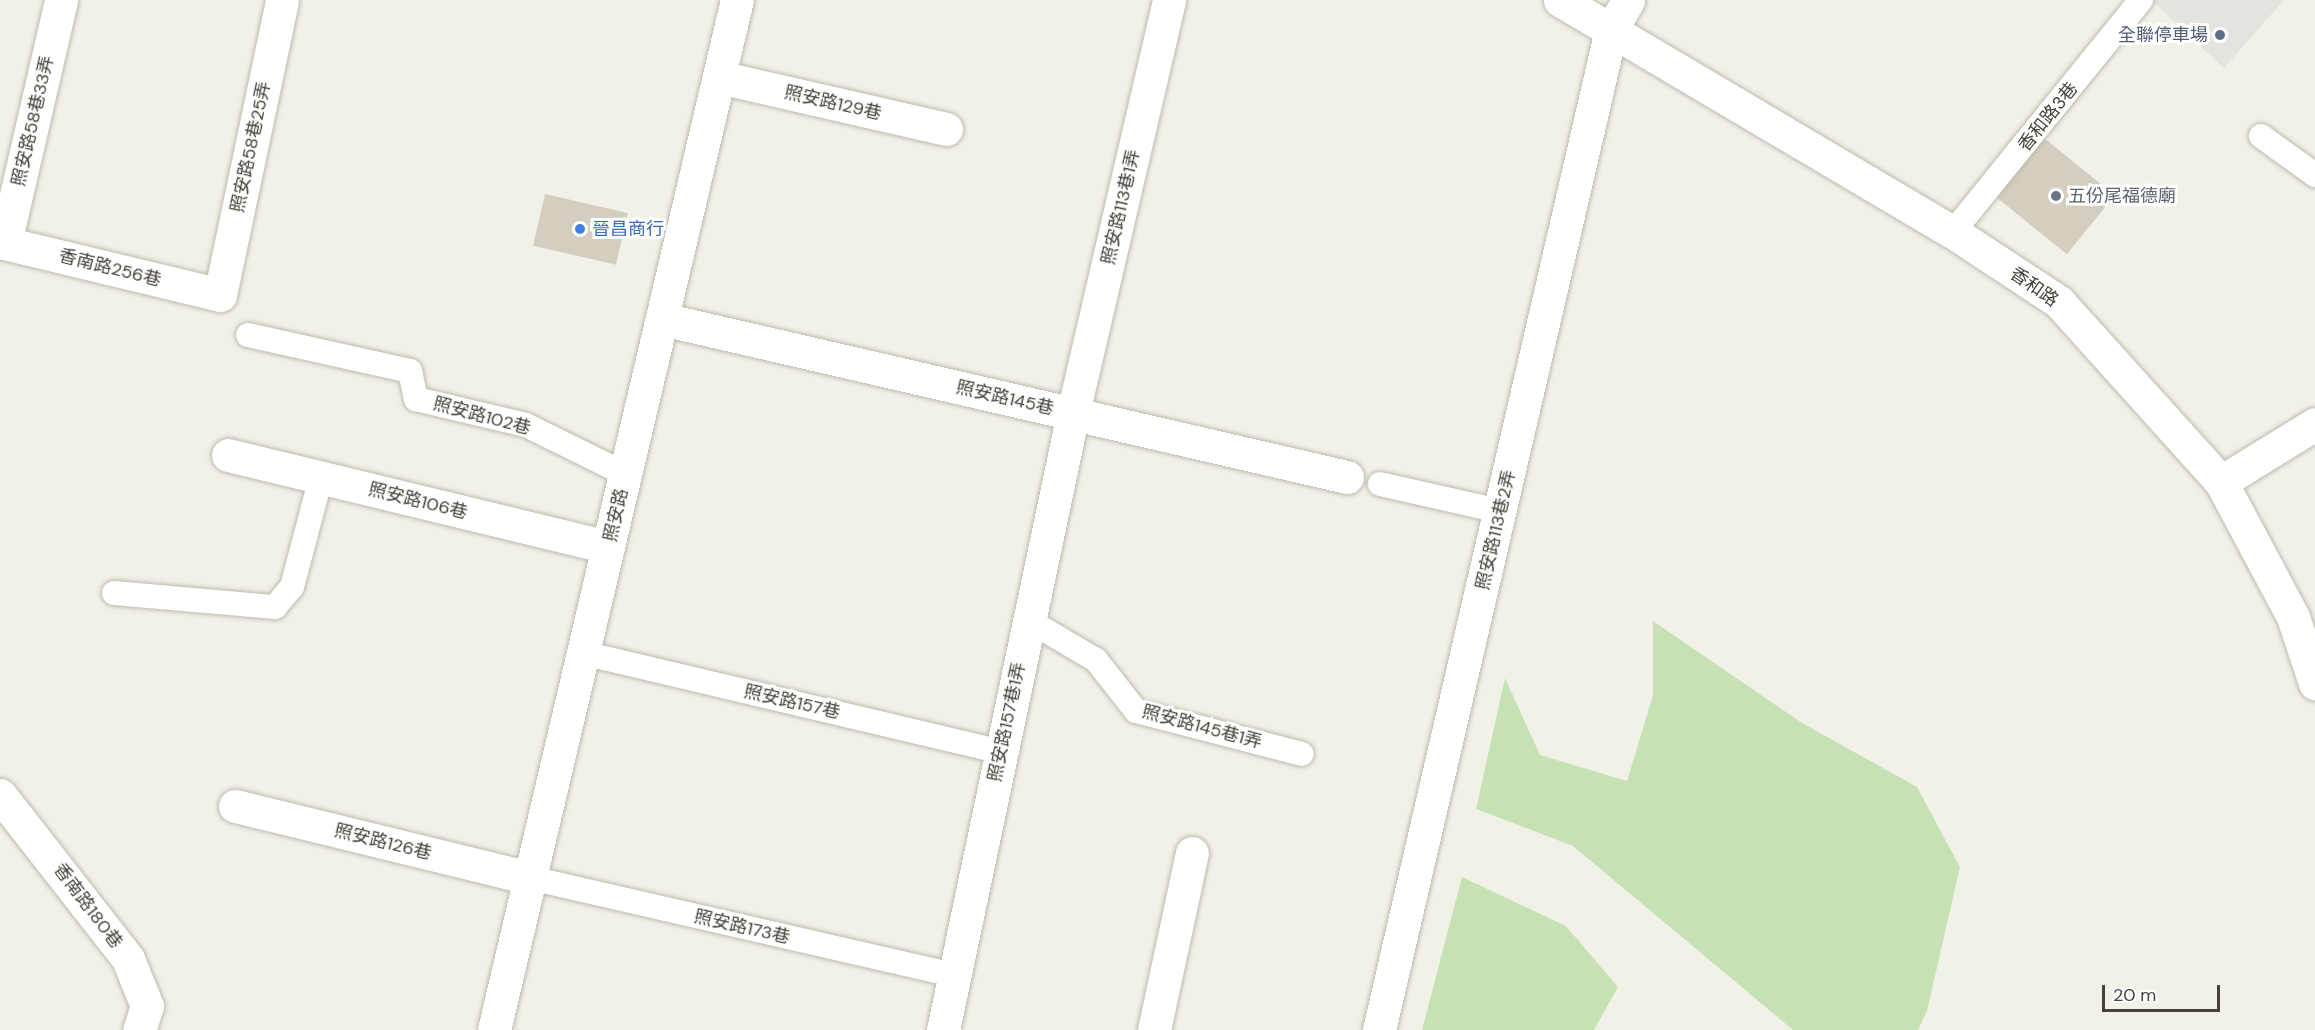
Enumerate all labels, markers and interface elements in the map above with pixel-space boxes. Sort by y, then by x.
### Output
place label: 全聯停車場 [2118,24,2208,46]
marker: 全聯停車場 [2213,28,2227,42]
street label: 照安路58巷33弄 [7,54,59,188]
street label: 香和路3巷 [2014,78,2082,156]
street label: 照安路58巷25弄 [227,80,275,214]
street label: 照安路129巷 [782,81,884,125]
street label: 照安路113巷1弄 [1097,147,1145,267]
place label: 五份尾福德廟 [2068,185,2176,207]
marker: 五份尾福德廟 [2049,189,2063,203]
place label: 晉昌商行 [592,218,664,240]
marker: 晉昌商行 [573,222,587,236]
street label: 香南路256巷 [57,245,163,291]
street label: 香和路 [2006,263,2062,311]
street label: 照安路145巷 [954,376,1056,420]
street label: 照安路102巷 [431,393,533,439]
street label: 照安路113巷2弄 [1472,468,1520,592]
street label: 照安路106巷 [366,478,470,524]
street label: 照安路 [599,486,633,544]
street label: 照安路157巷1弄 [984,660,1030,784]
street label: 照安路157巷 [742,680,842,724]
street label: 照安路145巷1弄 [1140,701,1264,753]
street label: 照安路126巷 [332,820,434,864]
street label: 香南路180巷 [49,859,127,953]
street label: 照安路173巷 [692,906,792,948]
scale bar [2105,973,2224,1011]
text: 20 m [2113,983,2156,1007]

